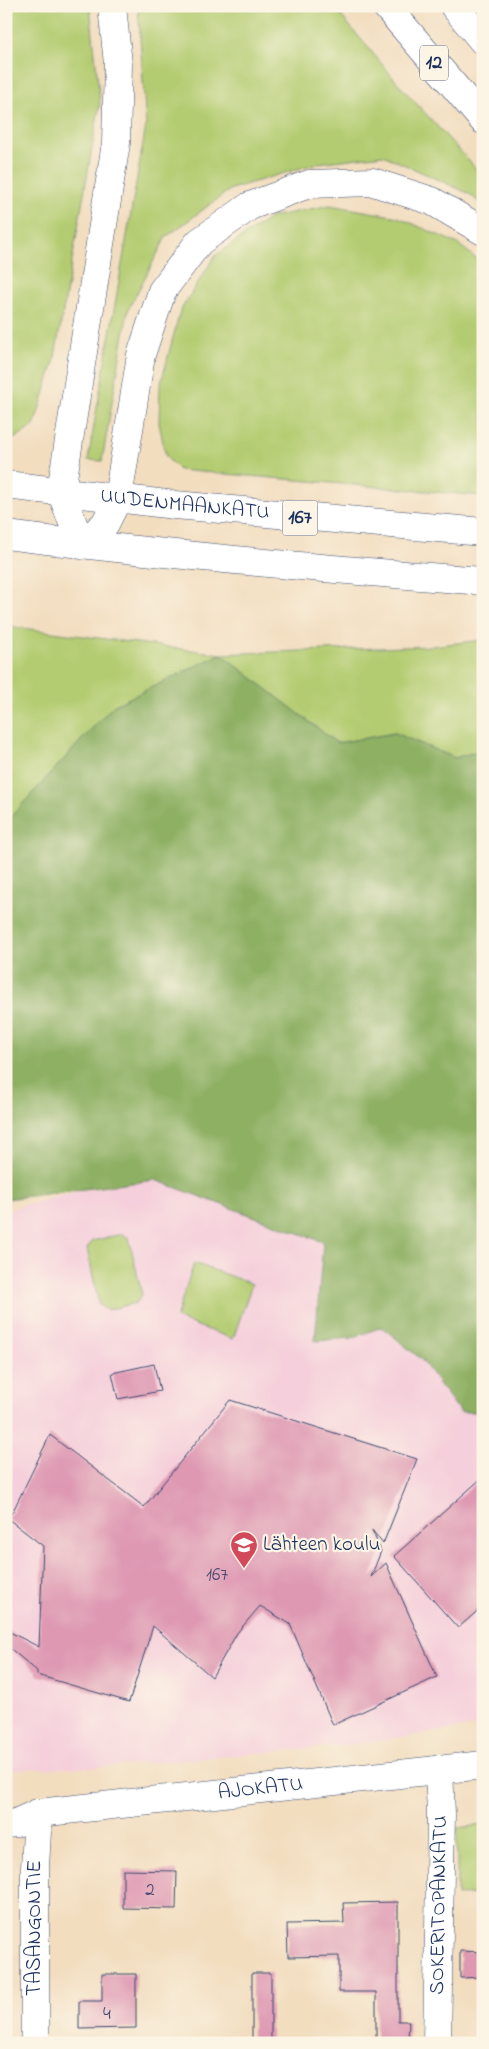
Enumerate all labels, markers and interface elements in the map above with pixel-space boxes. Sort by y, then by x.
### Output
road number: 12 [420,46,448,80]
street label: UUDENMAANKATU [98,481,271,528]
road number: 167 [282,500,318,536]
school or university icon: Lähteen koulu [229,1530,259,1569]
place label: Lähteen koulu [263,1530,380,1560]
house number: 167 [206,1562,228,1589]
street label: AJOKATU [216,1770,305,1808]
street label: SOKERITOPANKATU [423,1815,456,1995]
street label: TASANGONTIE [20,1859,50,1996]
house number: 2 [145,1877,155,1904]
house number: 4 [103,2001,111,2028]

